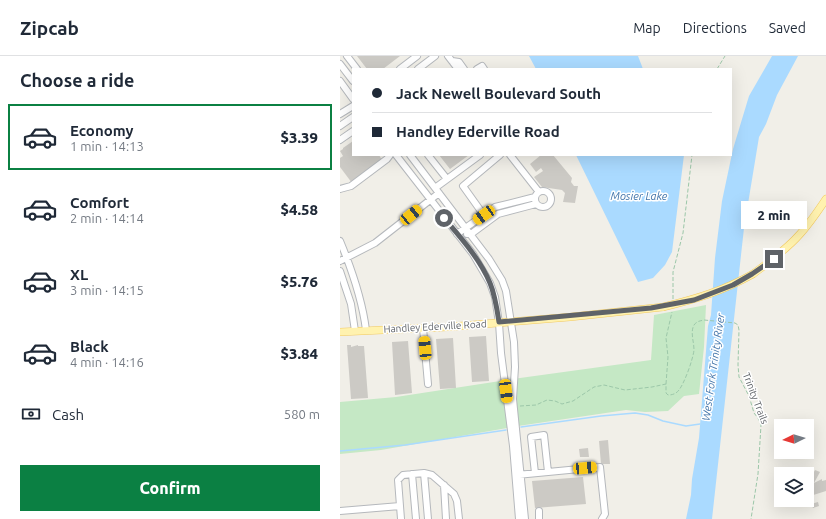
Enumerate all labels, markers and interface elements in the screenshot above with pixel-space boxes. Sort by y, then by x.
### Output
text: Zipcab [20,17,79,39]
text: Map [633,20,661,36]
text: Directions [683,20,747,36]
text: Saved [769,20,806,36]
text: Choose a ride [20,70,134,90]
text: Jack Newell Boulevard South [396,85,601,102]
icon: car [22,119,58,155]
text: Economy [70,122,134,139]
text: Handley Ederville Road [396,123,560,140]
text: $3.39 [280,129,318,146]
text: 1 min · 14:13 [70,139,144,153]
water label: Mosier Lake [611,190,668,202]
icon: car [22,191,58,227]
text: Comfort [70,194,129,211]
text: $4.58 [280,201,318,218]
callout: 2 min [741,201,807,229]
car [398,203,424,227]
car [471,203,497,227]
text: 2 min [757,208,791,222]
route start [435,209,453,227]
text: 2 min · 14:14 [70,211,144,225]
route end [765,250,783,268]
icon: car [22,263,58,299]
text: XL [70,266,88,283]
text: $5.76 [280,273,318,290]
text: 3 min · 14:15 [70,283,144,297]
water label: West Fork Trinity River [700,312,727,421]
street label: Handley Ederville Road [383,318,487,335]
icon: car [22,335,58,371]
car [418,336,432,360]
text: Black [70,338,109,355]
text: $3.84 [280,345,318,362]
text: 4 min · 14:16 [70,355,144,369]
street label: Trinity Trails [741,371,770,425]
car [499,378,513,404]
icon: cash [20,403,42,425]
text: Cash [52,406,84,423]
text: 580 m [284,407,320,421]
north arrow [774,419,814,459]
map controls [774,419,814,507]
car [573,461,597,475]
button: Confirm [20,465,320,511]
button: layers [774,467,814,507]

